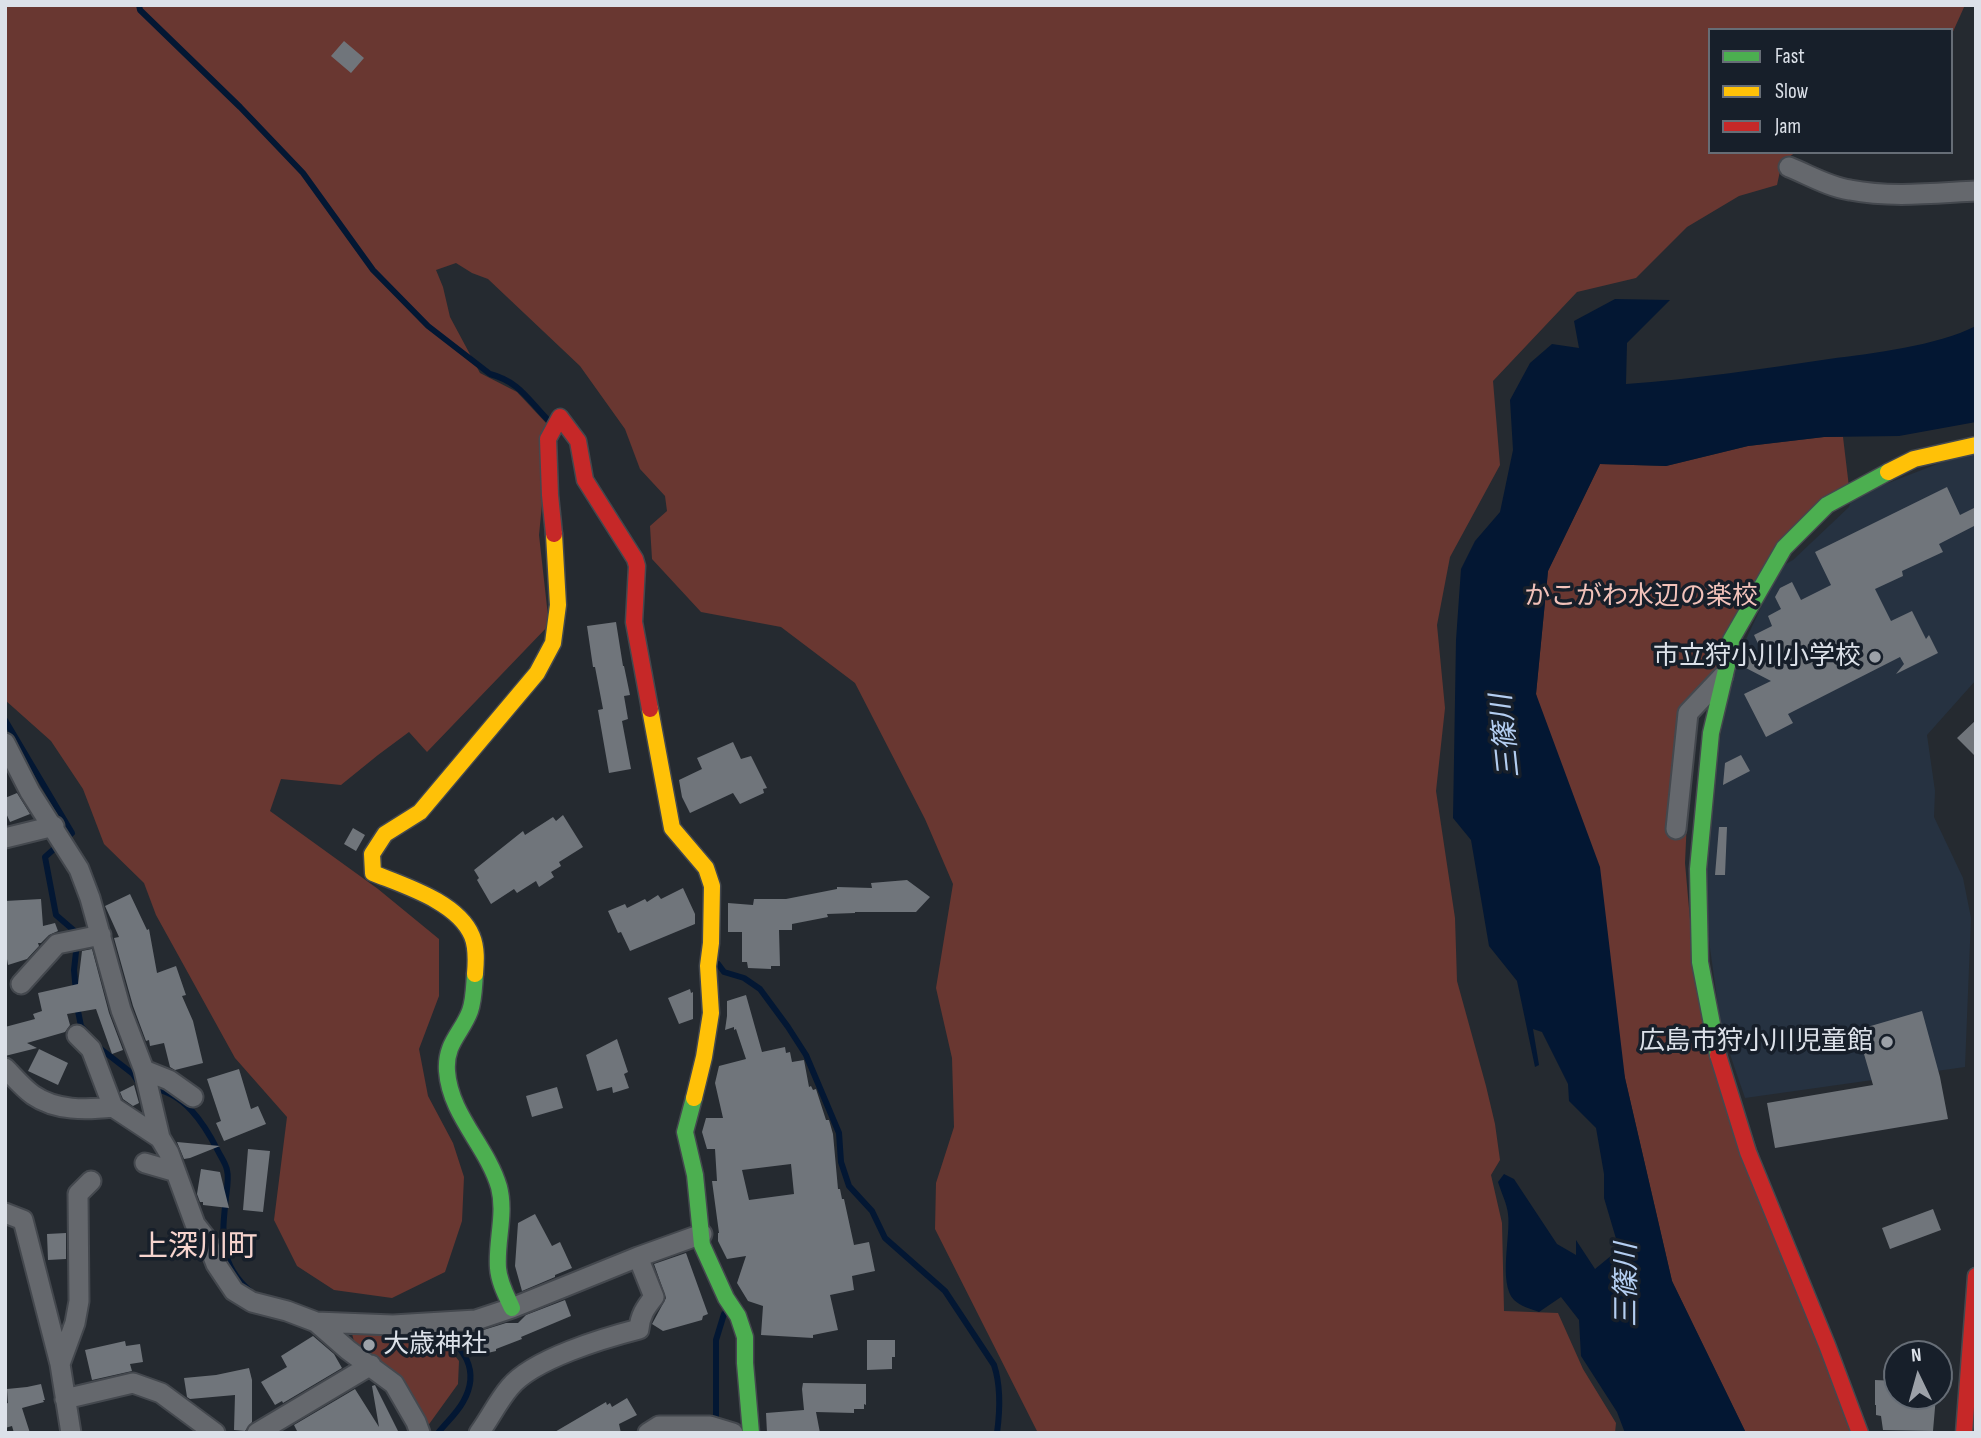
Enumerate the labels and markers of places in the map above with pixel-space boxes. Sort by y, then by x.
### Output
place label: 市立狩小川小学校 [1653,641,1861,673]
marker: 市立狩小川小学校 [1867,649,1883,665]
place label: 広島市狩小川児童館 [1639,1026,1873,1058]
marker: 広島市狩小川児童館 [1879,1034,1895,1050]
place label: 大歳神社 [383,1329,487,1361]
marker: 大歳神社 [361,1337,377,1353]

